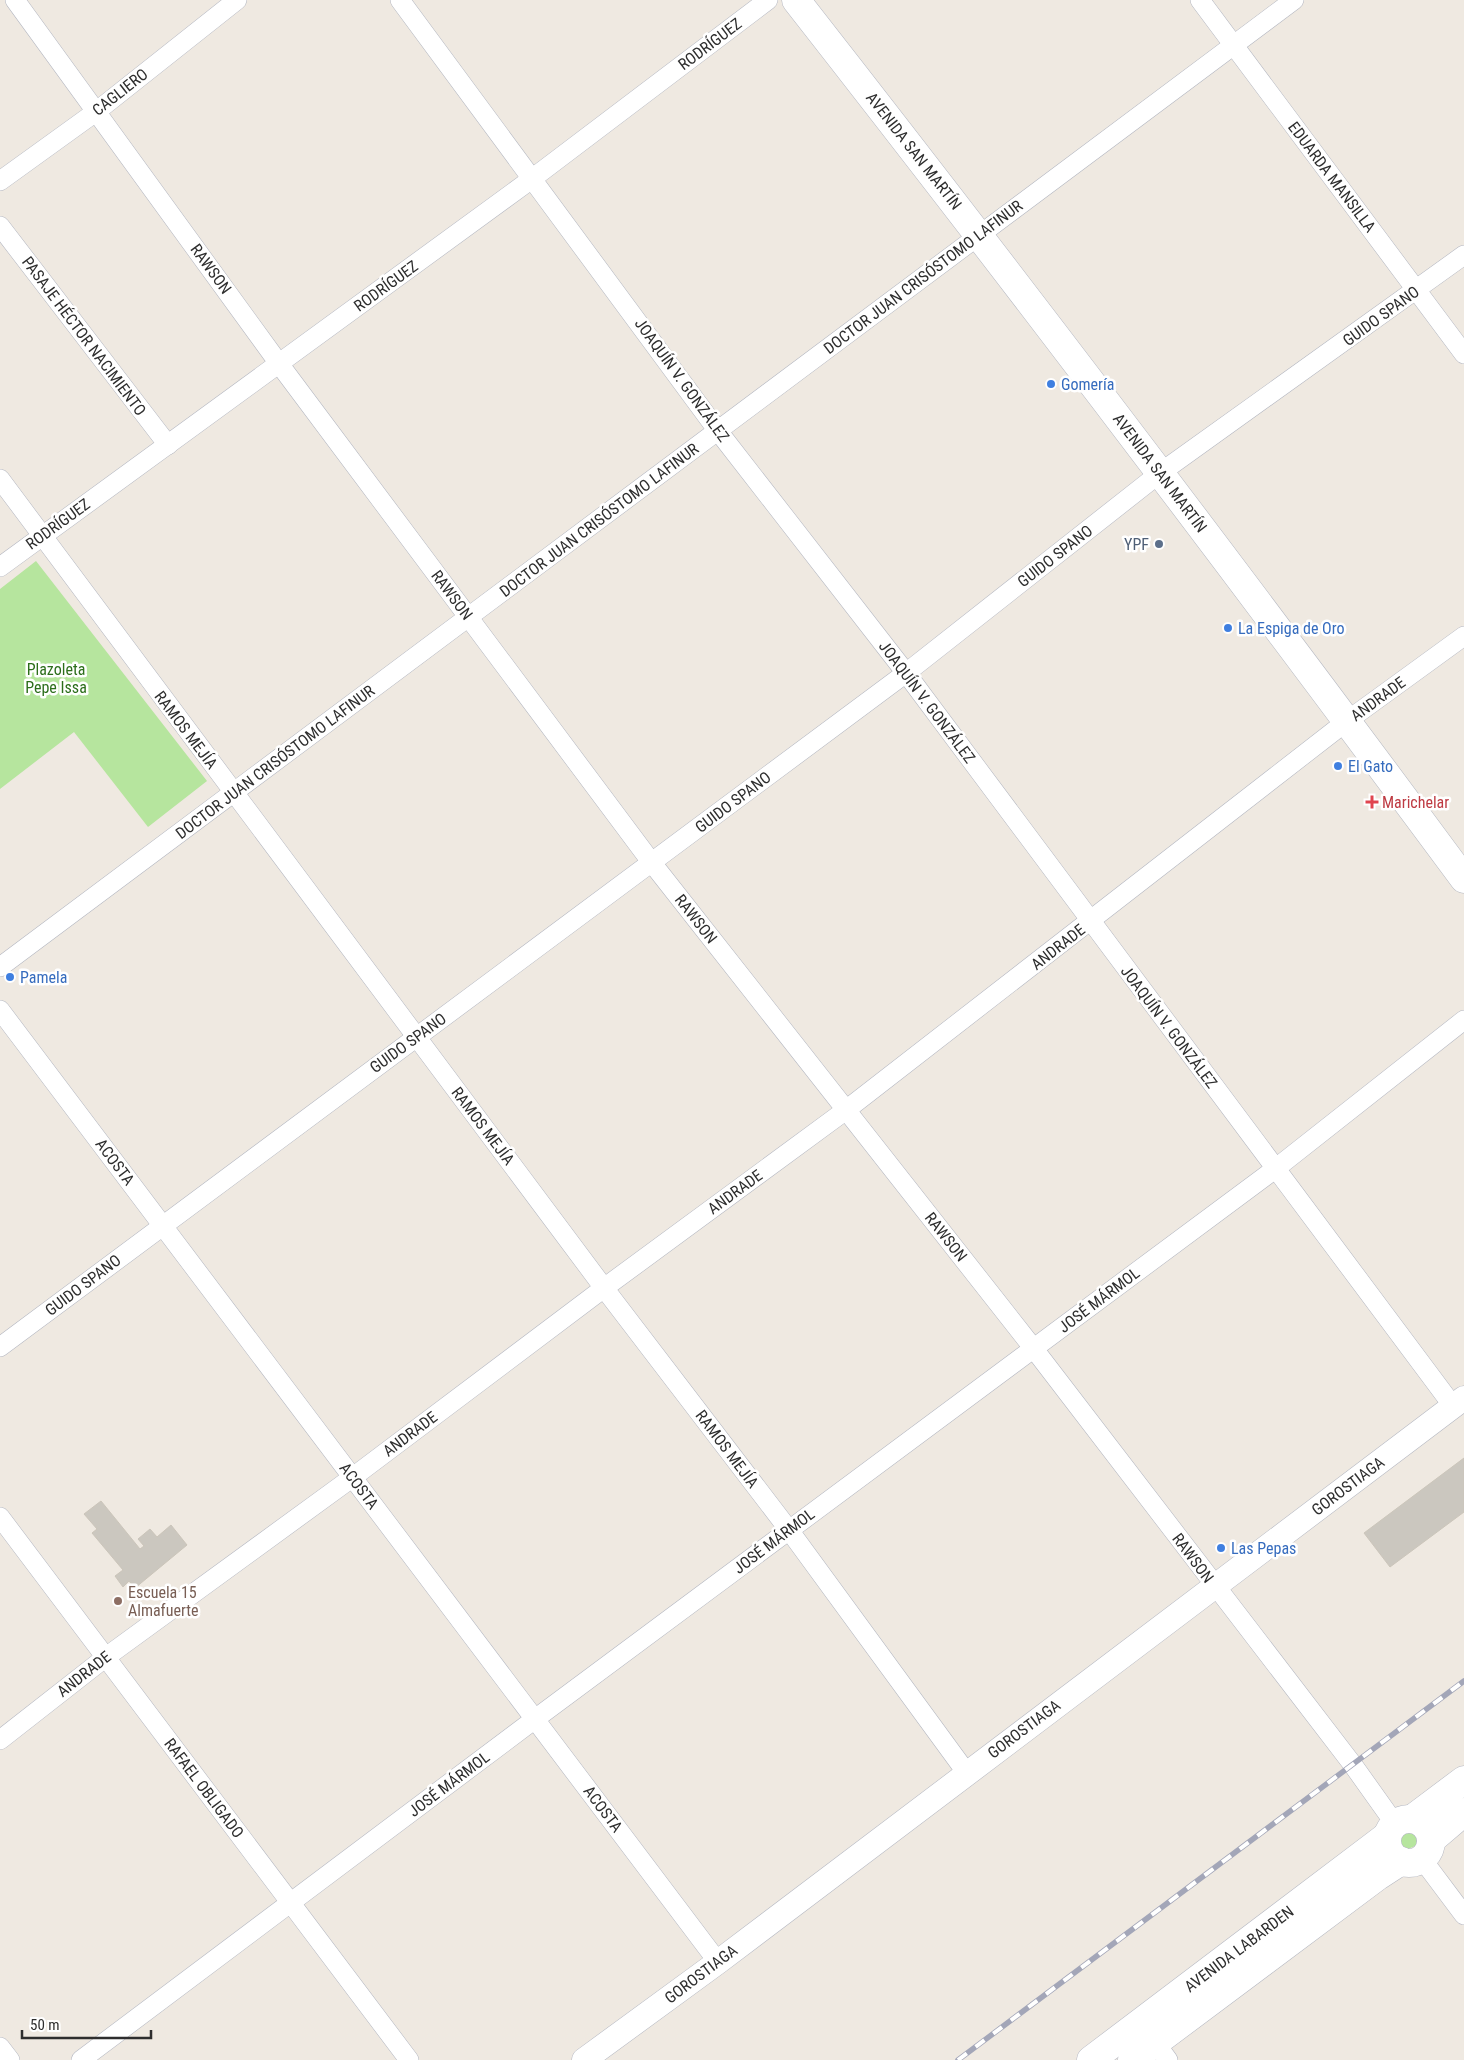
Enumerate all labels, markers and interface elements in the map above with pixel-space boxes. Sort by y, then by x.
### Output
street label: RODRÍGUEZ [675,14,745,74]
street label: CAGLIERO [88,64,152,120]
street label: AVENIDA SAN MARTÍN [862,88,966,214]
street label: EDUARDA MANSILLA [1284,118,1380,236]
street label: DOCTOR JUAN CRISÓSTOMO LAFINUR [819,195,1026,358]
street label: RAWSON [187,240,235,298]
street label: PASAJE HÉCTOR NACIMIENTO [18,253,150,419]
street label: RODRÍGUEZ [350,256,422,316]
street label: GUIDO SPANO [1339,282,1423,350]
street label: JOAQUÍN V. GONZÁLEZ [631,314,733,446]
place label: Gomería [1061,375,1114,394]
marker: Gomería [1045,378,1057,390]
street label: AVENIDA SAN MARTÍN [1109,410,1211,536]
street label: DOCTOR JUAN CRISÓSTOMO LAFINUR [495,438,702,601]
street label: RODRÍGUEZ [22,494,94,554]
street label: GUIDO SPANO [1014,521,1096,591]
place label: YPF [1124,535,1149,554]
marker: YPF [1153,538,1165,550]
street label: RAWSON [427,566,477,624]
place label: La Espiga de Oro [1238,619,1344,638]
marker: La Espiga de Oro [1222,622,1234,634]
street label: JOAQUÍN V. GONZÁLEZ [875,637,979,767]
park label: Plazoleta Pepe Issa [25,660,87,697]
street label: ANDRADE [1347,673,1409,725]
street label: DOCTOR JUAN CRISÓSTOMO LAFINUR [171,680,378,843]
street label: RAMOS MEJÍA [151,687,221,773]
place label: El Gato [1348,757,1393,776]
marker: El Gato [1332,760,1344,772]
street label: GUIDO SPANO [691,767,775,837]
place label: Marichelar [1382,793,1449,812]
marker: Marichelar [1366,796,1378,808]
street label: RAWSON [671,891,721,947]
street label: ANDRADE [1027,920,1089,974]
street label: JOAQUÍN V. GONZÁLEZ [1117,962,1221,1092]
place label: Pamela [20,968,67,987]
marker: Pamela [4,971,16,983]
street label: GUIDO SPANO [366,1009,450,1077]
street label: RAMOS MEJÍA [448,1083,518,1169]
street label: ACOSTA [91,1135,139,1189]
street label: ANDRADE [704,1166,766,1218]
street label: RAWSON [921,1209,971,1265]
street label: GUIDO SPANO [41,1250,125,1320]
street label: JOSÉ MÁRMOL [1055,1263,1144,1337]
street label: RAMOS MEJÍA [692,1406,762,1492]
street label: ANDRADE [379,1407,441,1461]
street label: GOROSTIAGA [1308,1453,1388,1519]
street label: ACOSTA [335,1459,383,1513]
street label: JOSÉ MÁRMOL [730,1504,819,1578]
street label: RAWSON [1168,1529,1218,1587]
place label: Las Pepas [1231,1539,1296,1558]
marker: Las Pepas [1215,1542,1227,1554]
place label: Escuela 15 Almafuerte [128,1583,198,1620]
marker: Escuela 15 Almafuerte [112,1595,124,1607]
street label: ANDRADE [53,1647,115,1701]
street label: GOROSTIAGA [984,1696,1064,1762]
street label: RAFAEL OBLIGADO [160,1734,248,1842]
street label: JOSÉ MÁRMOL [405,1747,494,1821]
street label: ACOSTA [579,1782,627,1836]
street label: AVENIDA LABARDEN [1181,1902,1297,1996]
street label: GOROSTIAGA [661,1941,741,2007]
scale bar [22,2008,151,2040]
text: 50 m [30,2016,60,2034]

